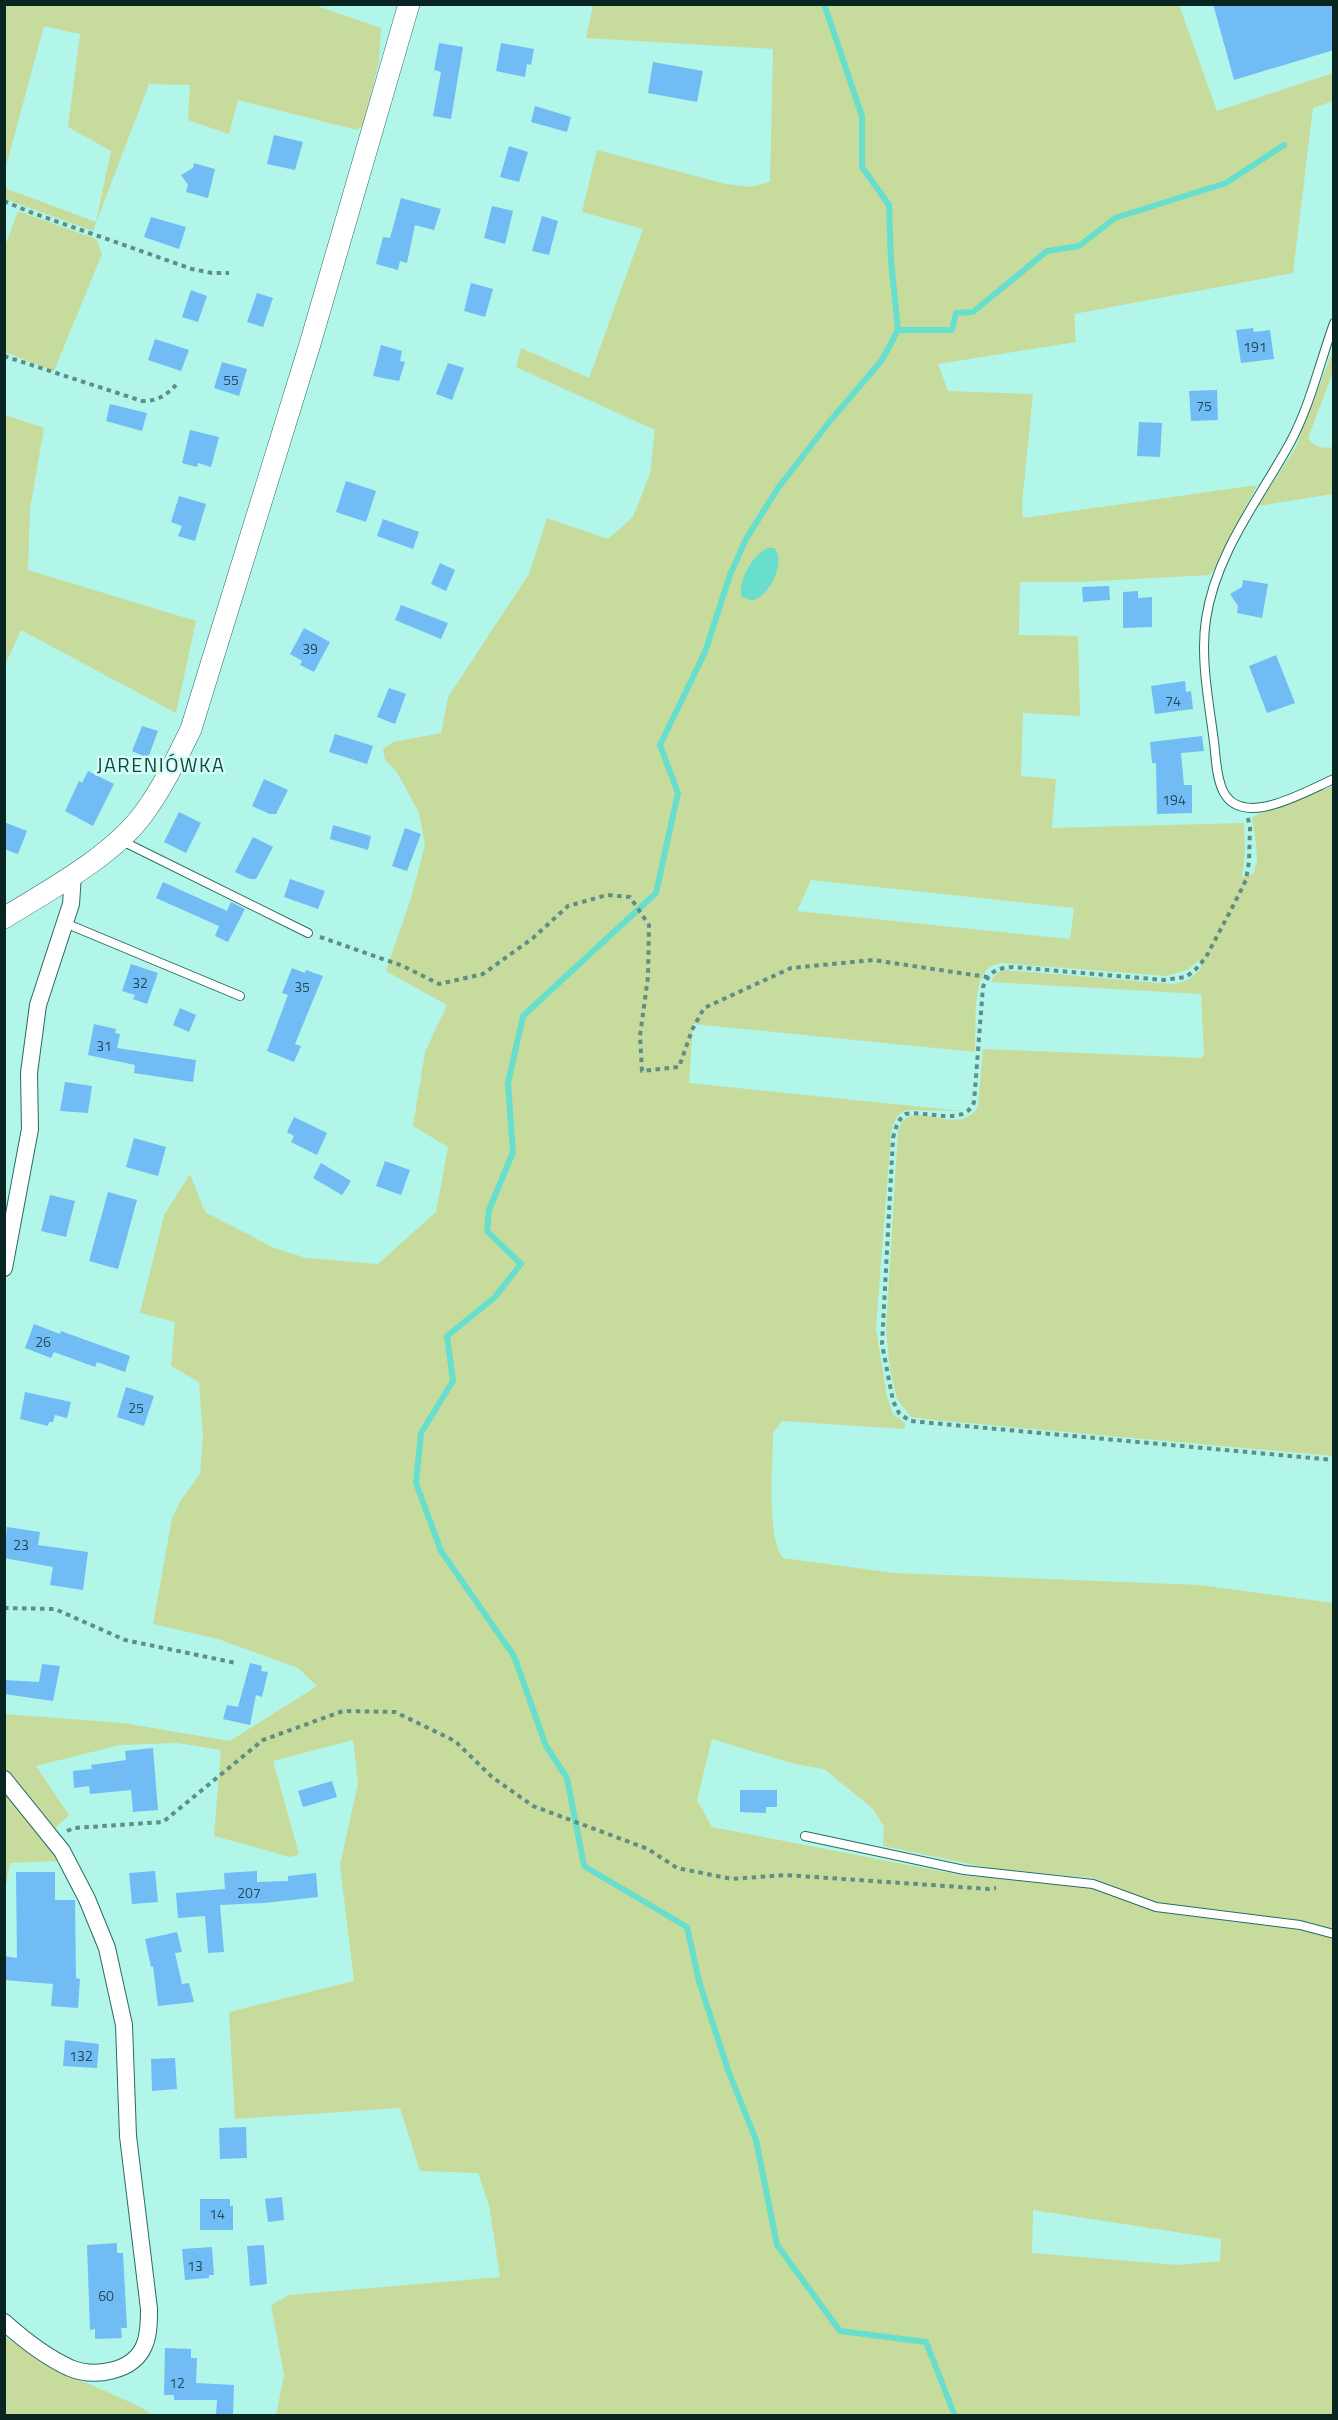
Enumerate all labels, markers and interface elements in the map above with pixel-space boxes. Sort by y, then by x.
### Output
house number: 191 [1243,336,1267,357]
house number: 55 [223,369,239,390]
house number: 75 [1196,395,1212,416]
house number: 39 [302,638,318,659]
house number: 74 [1165,690,1181,711]
district label: JARENIÓWKA [97,749,225,780]
house number: 194 [1162,789,1186,810]
house number: 32 [132,972,148,993]
house number: 35 [294,976,310,997]
house number: 31 [96,1035,112,1056]
house number: 26 [35,1331,51,1352]
house number: 25 [128,1397,144,1418]
house number: 23 [13,1534,29,1555]
house number: 207 [237,1882,261,1903]
house number: 132 [69,2045,93,2066]
house number: 14 [209,2203,225,2224]
house number: 13 [187,2255,203,2276]
house number: 60 [98,2285,114,2306]
house number: 12 [169,2372,185,2393]

